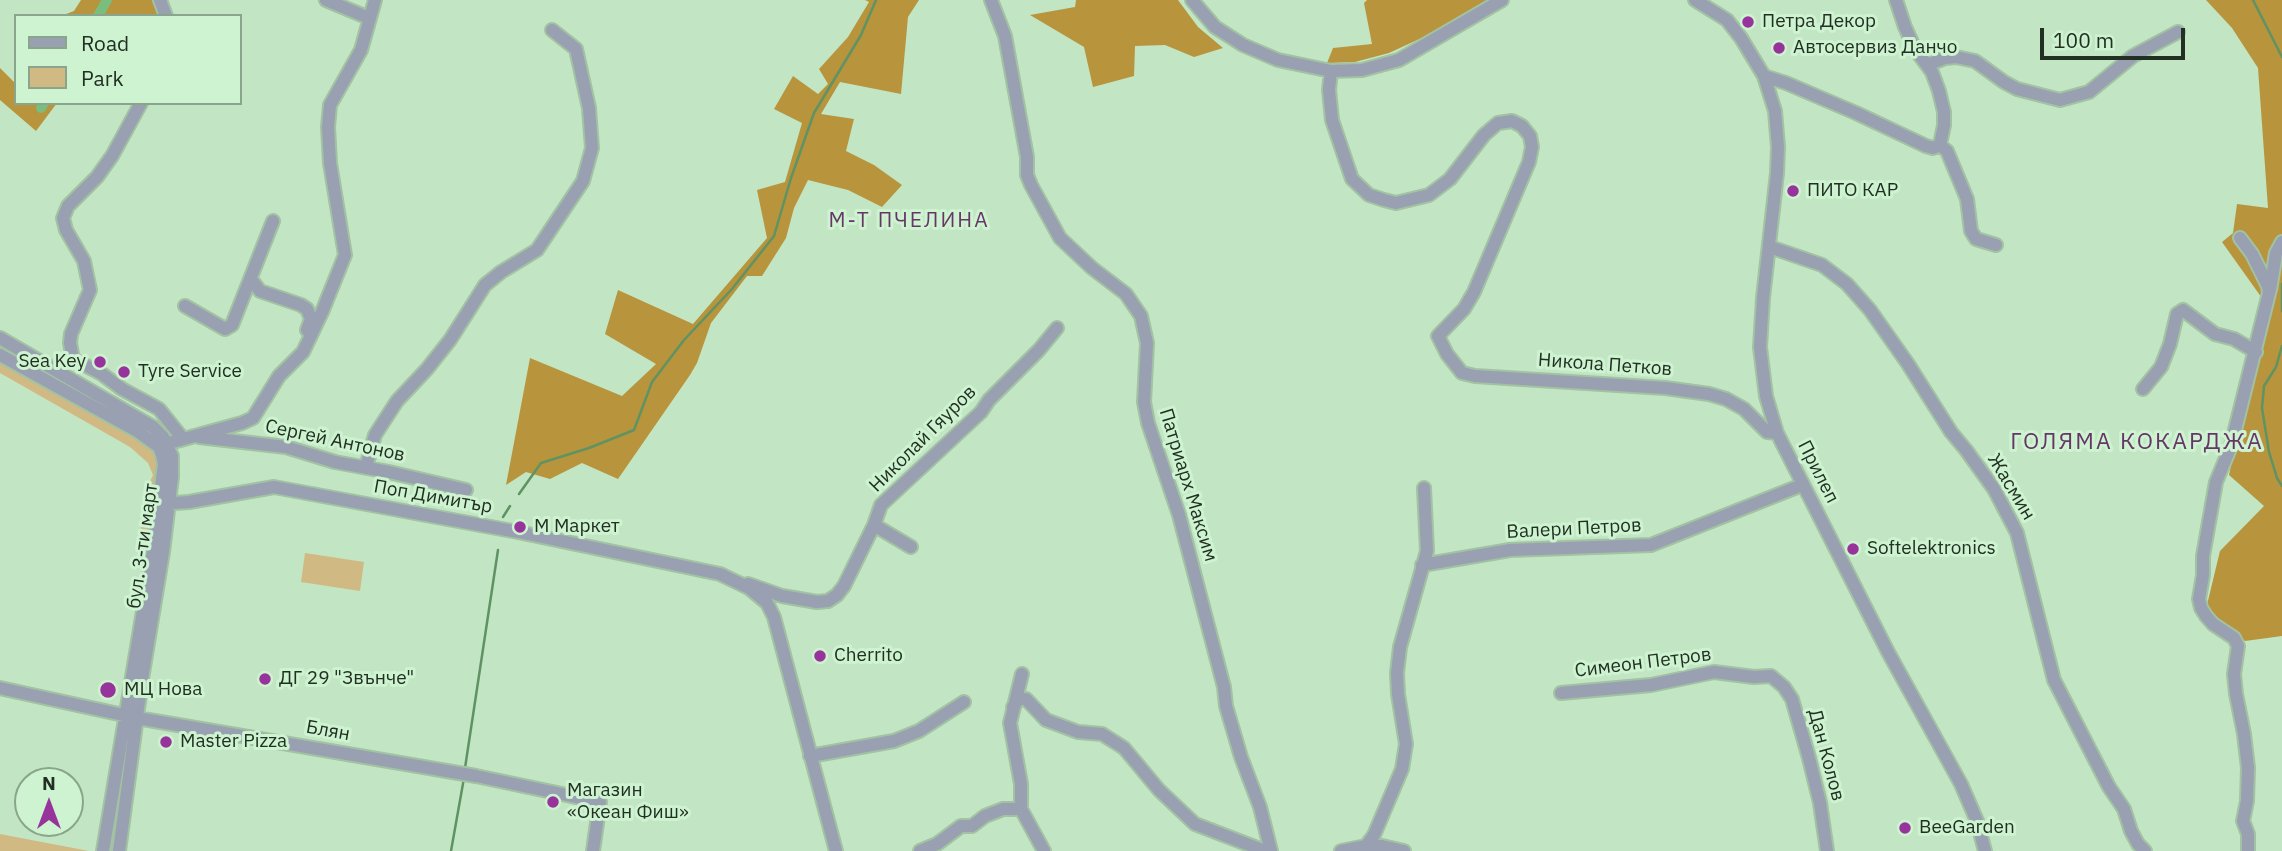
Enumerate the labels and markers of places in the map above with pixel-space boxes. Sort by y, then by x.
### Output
place label: Петра Декор [1762,11,1876,33]
marker: Петра Декор [1740,14,1756,30]
place label: Автосервиз Данчо [1793,37,1957,59]
marker: Автосервиз Данчо [1771,40,1787,56]
place label: ПИТО КАР [1807,180,1898,202]
marker: ПИТО КАР [1785,183,1801,199]
place label: Sea Key [19,351,86,373]
marker: Sea Key [92,354,108,370]
place label: Tyre Service [138,361,242,383]
marker: Tyre Service [116,364,132,380]
place label: М Маркет [534,516,620,538]
marker: М Маркет [512,519,528,535]
place label: Softelektronics [1867,538,1996,560]
marker: Softelektronics [1845,541,1861,557]
place label: Cherrito [834,645,903,667]
marker: Cherrito [812,648,828,664]
place label: ДГ 29 "Звънче" [279,668,414,690]
marker: ДГ 29 "Звънче" [257,671,273,687]
place label: МЦ Нова [124,679,203,701]
marker: МЦ Нова [98,680,118,700]
place label: Master Pizza [180,731,287,753]
marker: Master Pizza [158,734,174,750]
place label: Магазин «Океан Фиш» [567,780,689,824]
marker: Магазин «Океан Фиш» [545,794,561,810]
place label: BeeGarden [1919,817,2015,839]
marker: BeeGarden [1897,820,1913,836]

